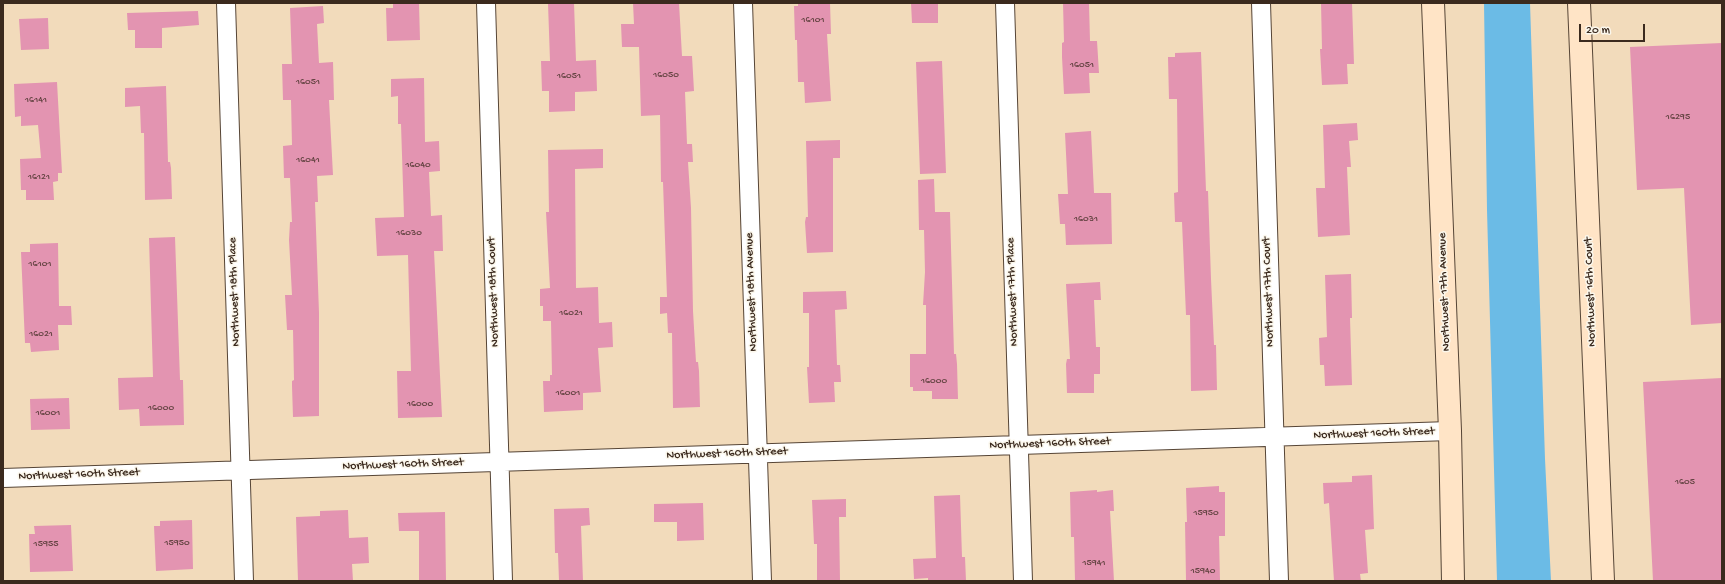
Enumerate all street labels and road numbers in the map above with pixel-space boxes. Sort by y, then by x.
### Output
street label: Northwest 18th Avenue [743,232,761,352]
street label: Northwest 17th Avenue [1436,232,1454,352]
street label: Northwest 18th Place [226,237,244,347]
street label: Northwest 18th Court [485,237,503,347]
street label: Northwest 17th Place [1004,237,1022,347]
street label: Northwest 17th Court [1260,237,1278,347]
street label: Northwest 16th Court [1582,237,1600,347]
street label: Northwest 160th Street [1313,425,1435,443]
street label: Northwest 160th Street [989,435,1111,453]
street label: Northwest 160th Street [666,445,788,463]
street label: Northwest 160th Street [342,456,464,474]
street label: Northwest 160th Street [18,466,140,484]

